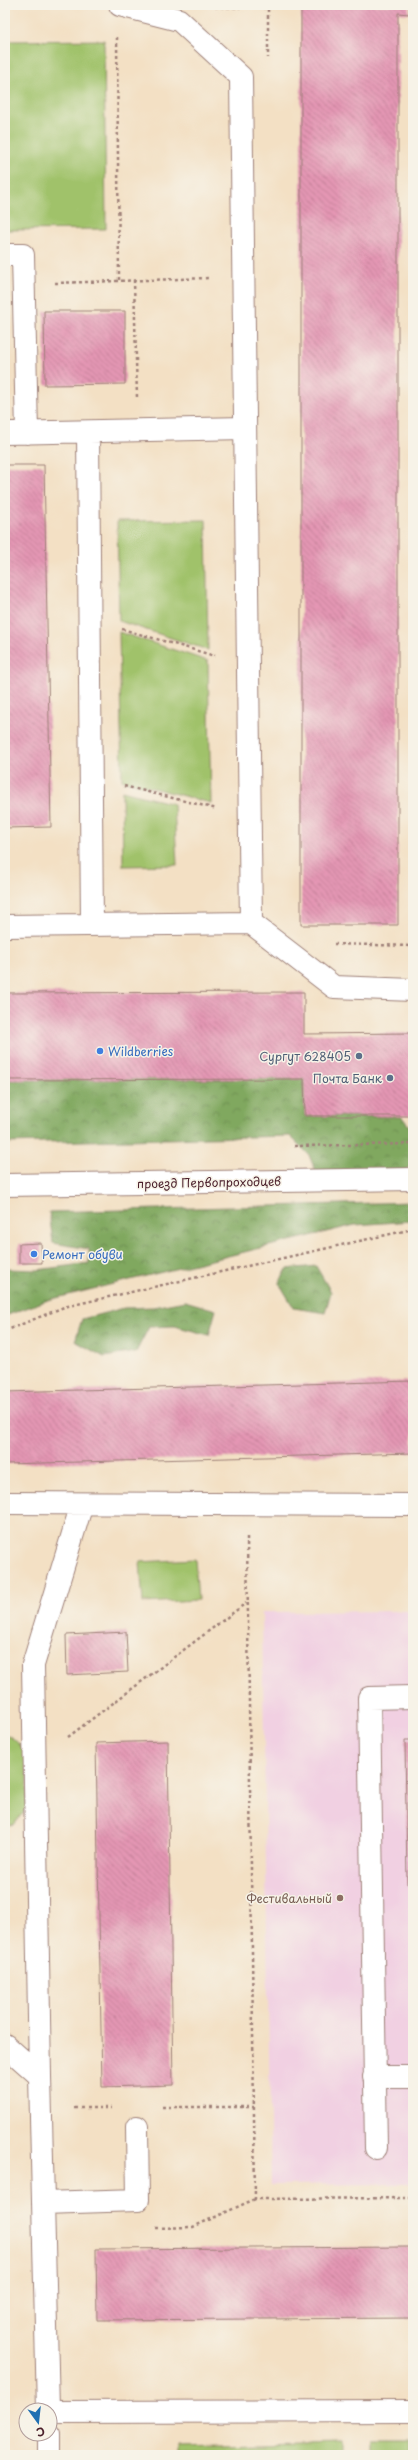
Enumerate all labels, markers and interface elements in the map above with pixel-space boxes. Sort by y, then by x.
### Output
place label: Wildberries [108,1042,174,1060]
marker: Wildberries [95,1046,105,1056]
place label: Сургут 628405 [259,1047,351,1065]
marker: Сургут 628405 [354,1051,364,1061]
place label: Почта Банк [313,1069,383,1087]
marker: Почта Банк [385,1073,395,1083]
street label: проезд Первопроходцев [137,1172,281,1192]
place label: Ремонт обуви [42,1245,123,1263]
marker: Ремонт обуви [29,1249,39,1259]
place label: Фестивальный [246,1889,332,1907]
marker: Фестивальный [335,1893,345,1903]
north arrow [18,2402,58,2442]
text: С [35,2423,47,2441]

